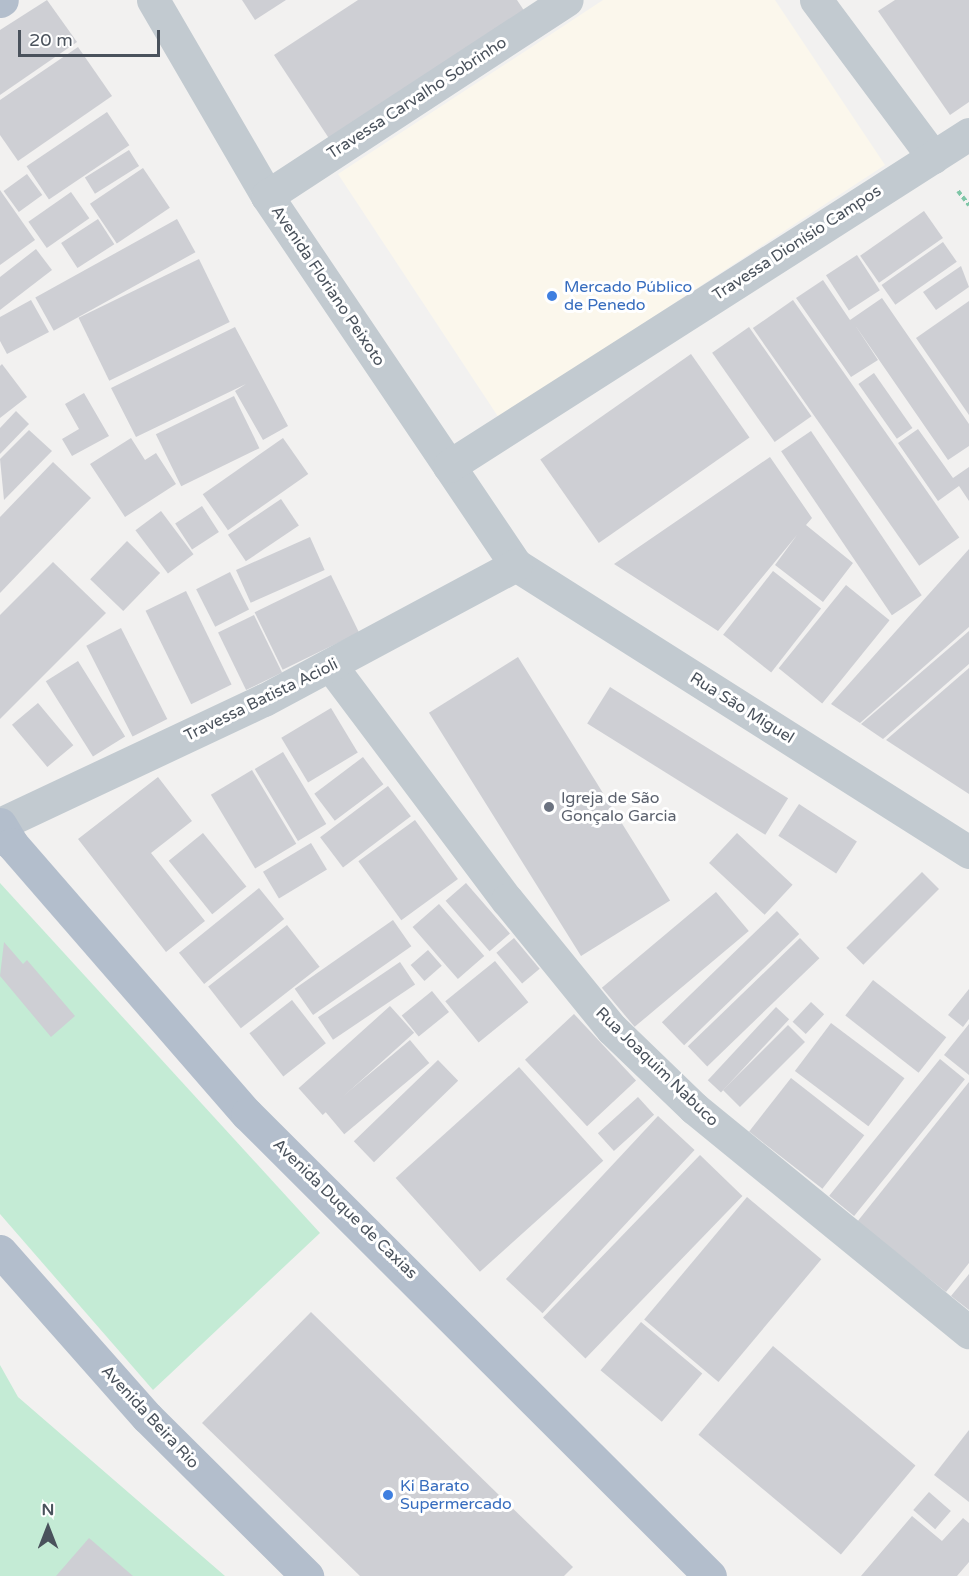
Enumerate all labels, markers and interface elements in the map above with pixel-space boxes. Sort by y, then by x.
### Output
scale bar [21,18,164,56]
text: 20 m [29,29,73,51]
street label: Travessa Carvalho Sobrinho [324,33,510,163]
street label: Travessa Dionísio Campos [709,181,885,305]
street label: Avenida Floriano Peixoto [267,202,389,370]
place label: Mercado Público de Penedo [564,277,692,315]
marker: Mercado Público de Penedo [545,289,559,303]
street label: Travessa Batista Acioli [181,654,341,746]
street label: Rua São Miguel [686,668,798,748]
place label: Igreja de São Gonçalo Garcia [561,788,676,826]
marker: Igreja de São Gonçalo Garcia [542,800,556,814]
street label: Rua Joaquim Nabuco [592,1003,722,1131]
street label: Avenida Duque de Caxias [269,1135,421,1283]
street label: Avenida Beira Rio [97,1361,203,1473]
place label: Ki Barato Supermercado [400,1476,512,1514]
marker: Ki Barato Supermercado [381,1488,395,1502]
north arrow [18,1498,78,1558]
text: N [42,1500,54,1520]

